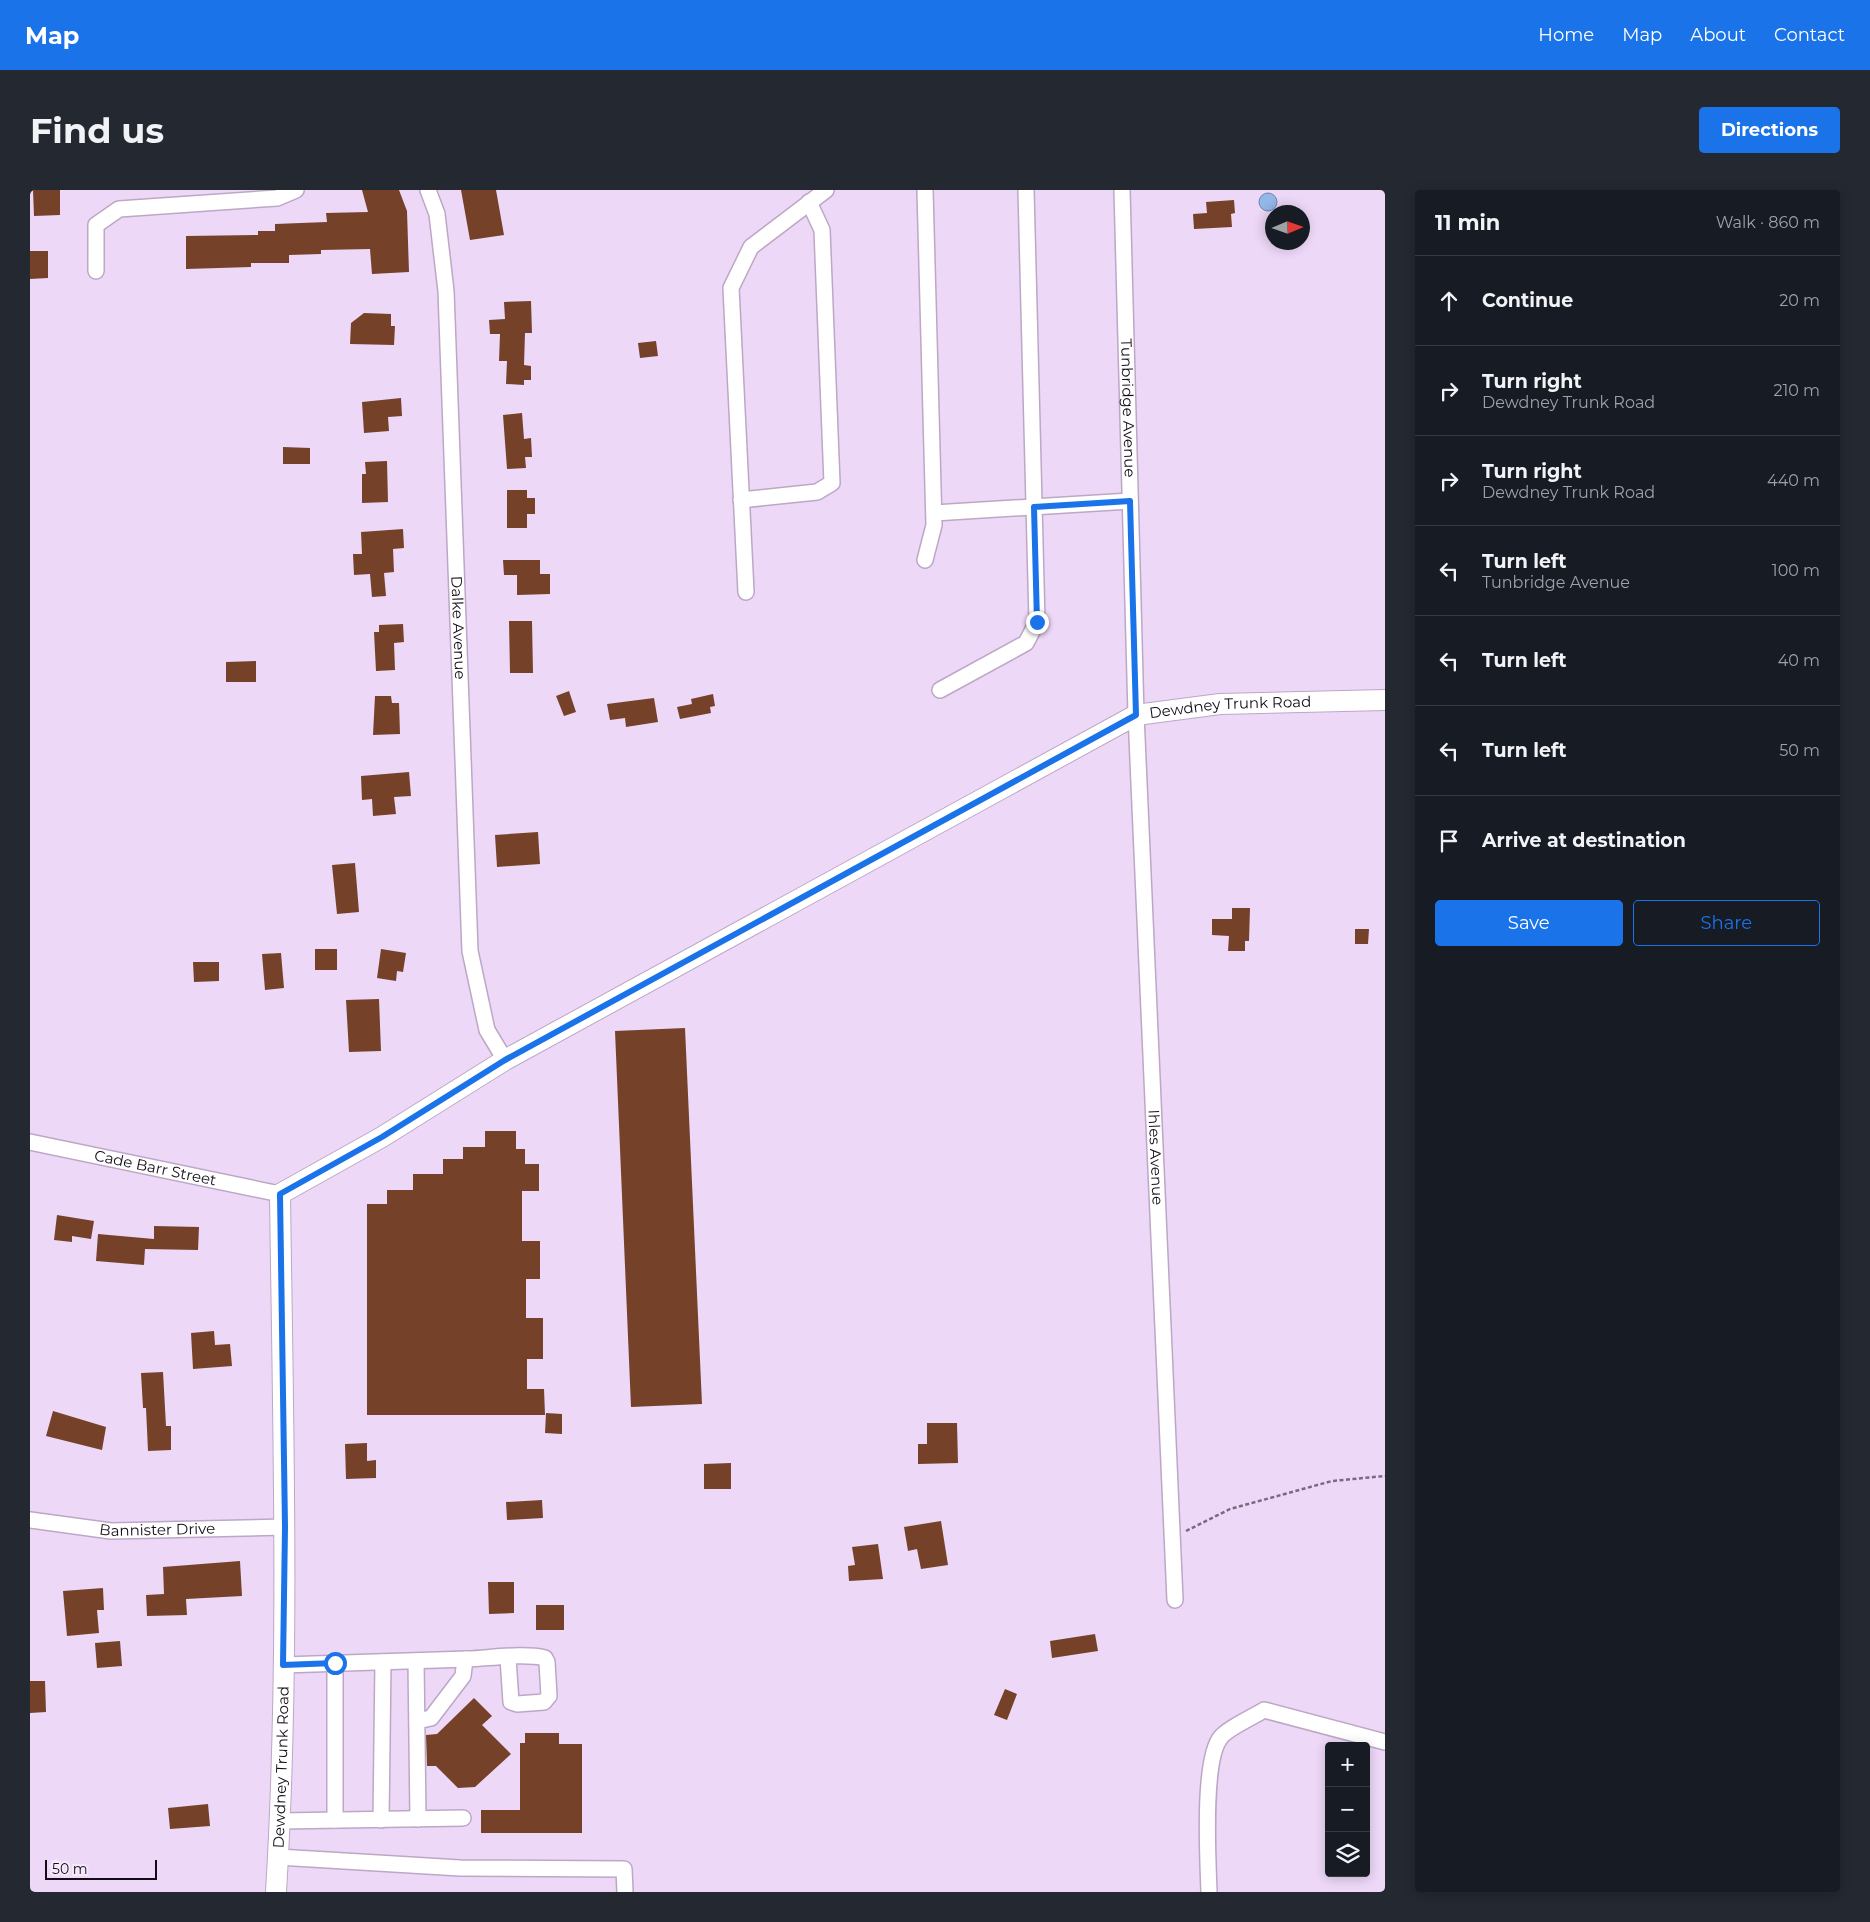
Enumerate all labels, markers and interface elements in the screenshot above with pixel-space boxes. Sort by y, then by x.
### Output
text: Map [25,21,79,50]
text: Home [1538,24,1594,46]
text: Map [1622,24,1662,46]
text: About [1690,24,1746,46]
text: Contact [1774,24,1845,46]
button: Directions [1699,107,1840,153]
text: Find us [30,109,164,152]
north arrow [1265,205,1310,250]
text: 11 min [1435,210,1500,235]
text: Walk · 860 m [1716,213,1820,232]
icon: ahead [1435,287,1463,315]
text: Continue [1482,289,1573,312]
text: 20 m [1779,291,1820,310]
street label: Tunbridge Avenue [1117,338,1140,478]
text: Turn right [1482,370,1582,393]
icon: right [1435,377,1463,405]
text: 210 m [1773,381,1820,400]
text: Dewdney Trunk Road [1482,393,1655,412]
text: Turn right [1482,460,1582,483]
icon: right [1435,467,1463,495]
text: 440 m [1767,471,1820,490]
text: Dewdney Trunk Road [1482,483,1655,502]
text: Turn left [1482,550,1567,573]
icon: left [1435,557,1463,585]
text: 100 m [1772,561,1820,580]
text: Tunbridge Avenue [1482,573,1630,592]
street label: Dalke Avenue [447,575,470,680]
route end [1026,611,1049,634]
icon: left [1435,647,1463,675]
text: Turn left [1482,649,1567,672]
text: 40 m [1778,651,1820,670]
street label: Dewdney Trunk Road [1148,692,1311,722]
icon: left [1435,737,1463,765]
text: Turn left [1482,739,1567,762]
text: 50 m [1779,741,1820,760]
icon: arrive [1435,827,1463,855]
text: Arrive at destination [1482,829,1686,852]
button: Save [1435,900,1623,946]
button: Share [1633,900,1820,946]
street label: Ihles Avenue [1144,1109,1168,1206]
street label: Cade Barr Street [93,1146,218,1190]
street label: Bannister Drive [98,1519,215,1540]
route start [324,1652,347,1675]
street label: Dewdney Trunk Road [268,1686,293,1849]
map controls [1325,1742,1370,1877]
button: + [1325,1742,1370,1787]
button: − [1325,1787,1370,1832]
button: layers [1325,1832,1370,1877]
scale bar [45,1857,158,1880]
text: 50 m [52,1860,88,1878]

